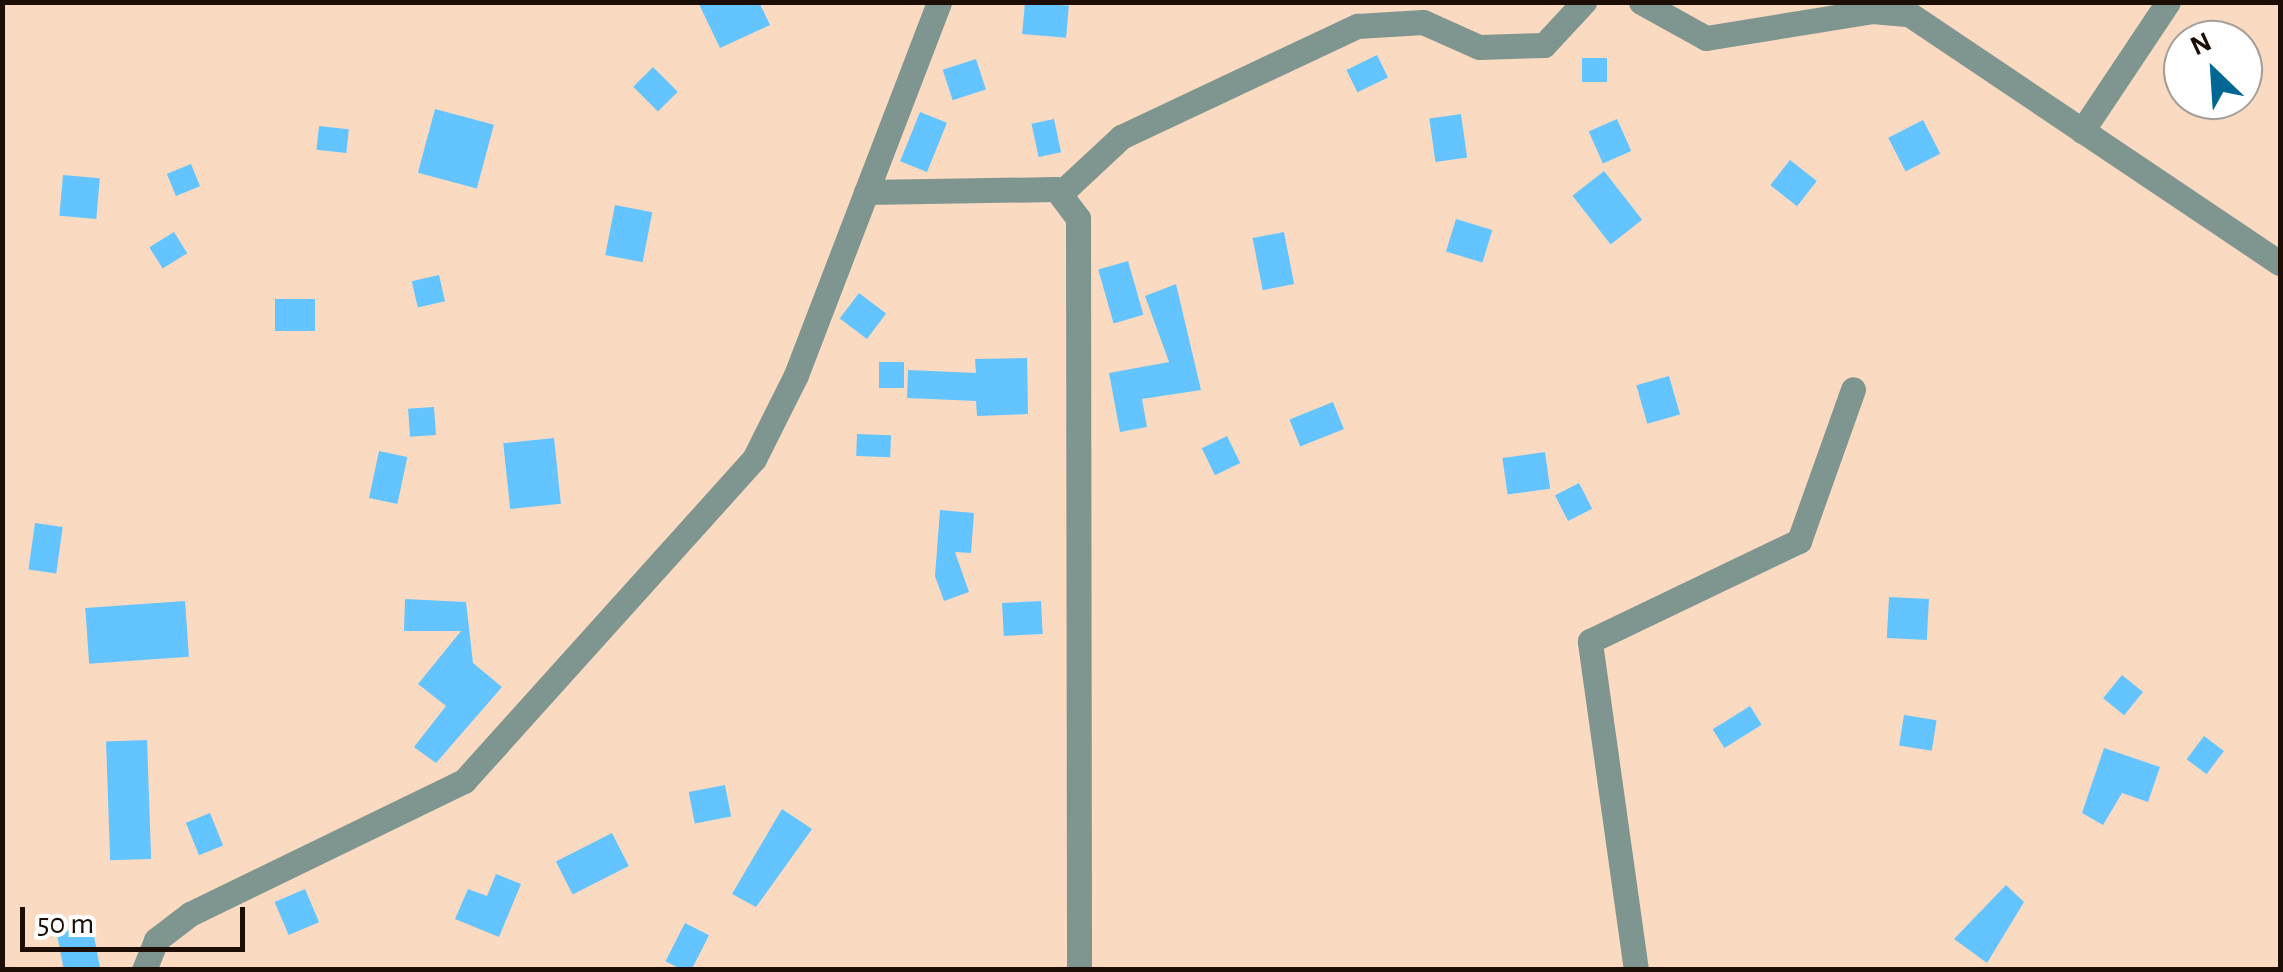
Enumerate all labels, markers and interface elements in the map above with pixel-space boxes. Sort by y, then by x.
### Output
north arrow [2163,20,2263,120]
text: N [2186,28,2216,61]
scale bar [25,887,250,949]
text: 50 m [37,909,94,939]

